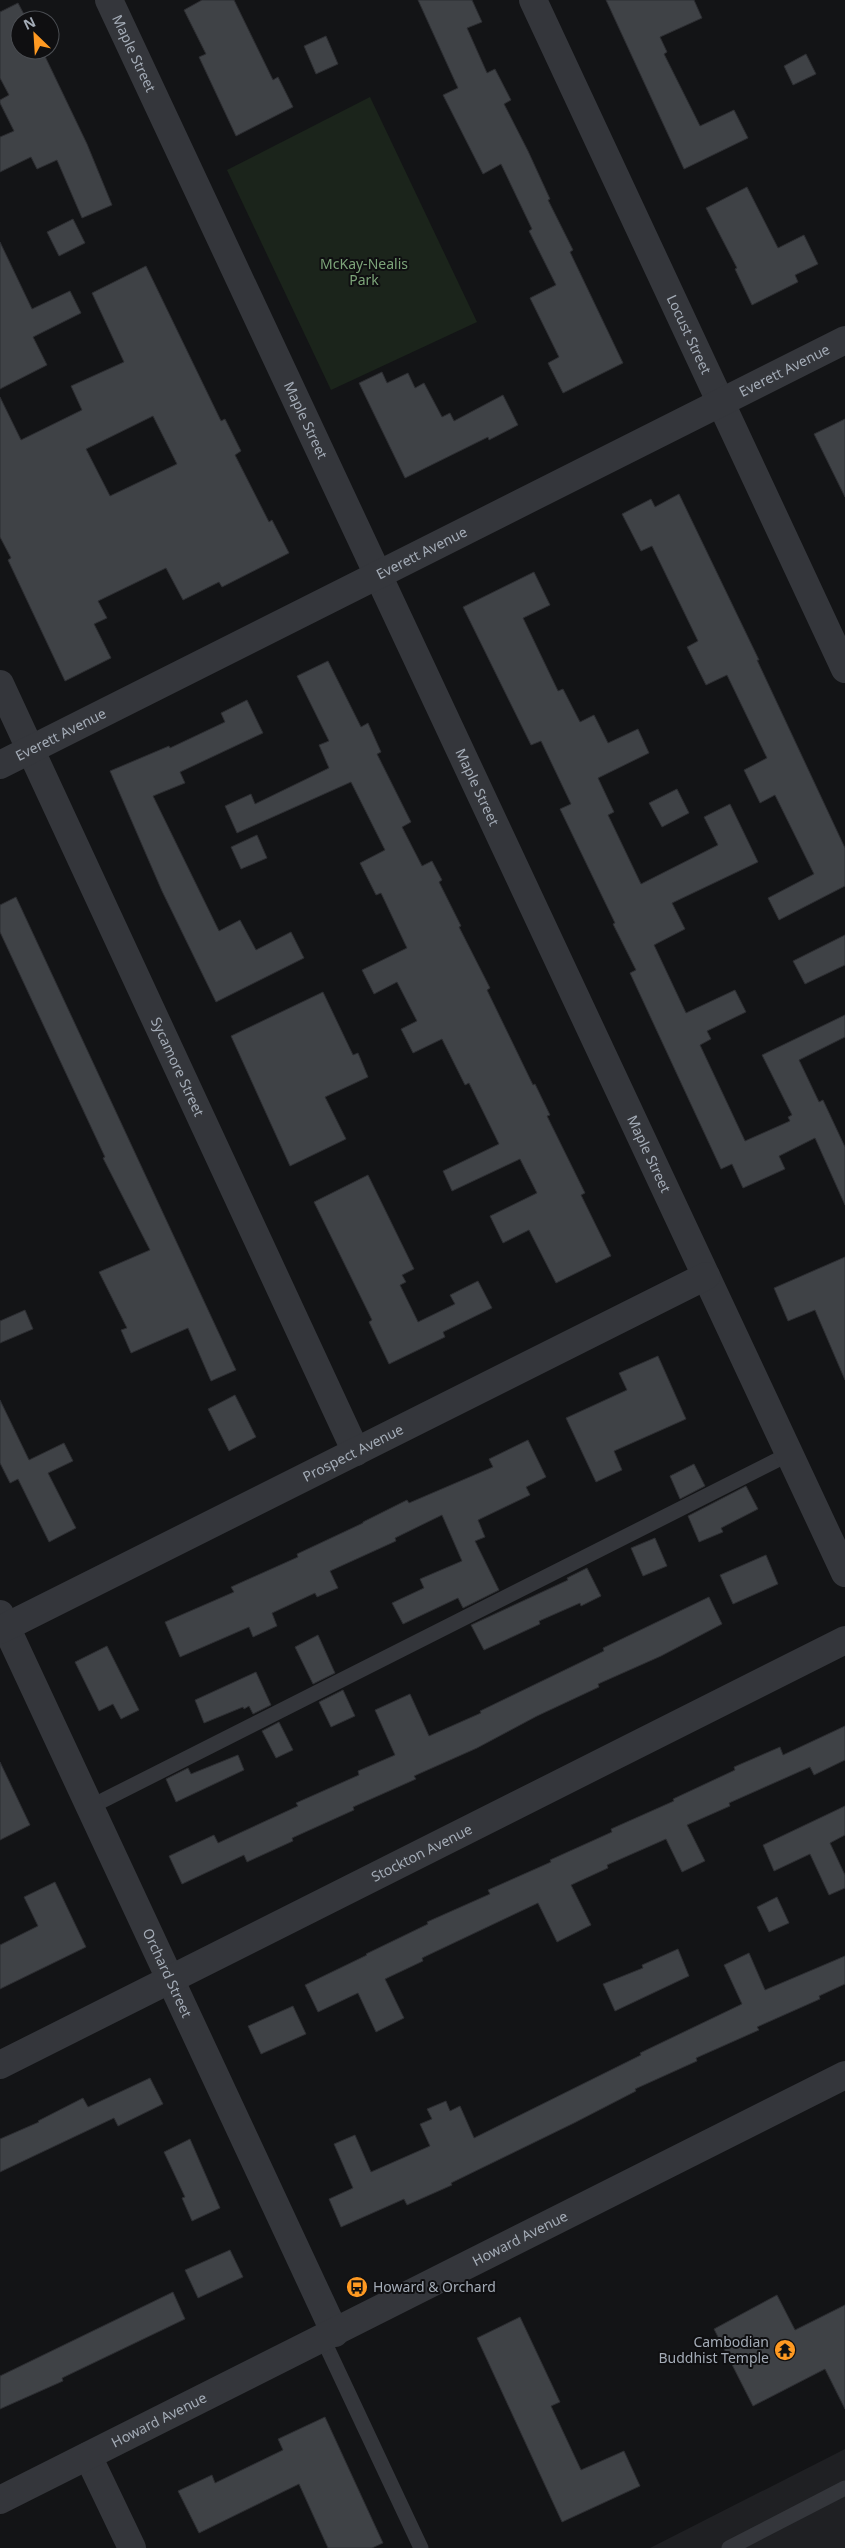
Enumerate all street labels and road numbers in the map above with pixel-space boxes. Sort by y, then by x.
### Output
street label: Maple Street [108,11,161,95]
street label: Locust Street [663,291,716,377]
street label: Everett Avenue [736,339,833,401]
street label: Maple Street [280,378,332,462]
street label: Everett Avenue [373,522,470,583]
street label: Everett Avenue [12,703,109,765]
street label: Maple Street [451,745,504,829]
street label: Sycamore Street [147,1014,209,1119]
street label: Maple Street [623,1112,676,1196]
street label: Prospect Avenue [299,1419,407,1486]
street label: Stockton Avenue [368,1819,475,1886]
street label: Orchard Street [139,1925,197,2021]
street label: Howard Avenue [469,2206,571,2270]
street label: Howard Avenue [108,2388,210,2452]

